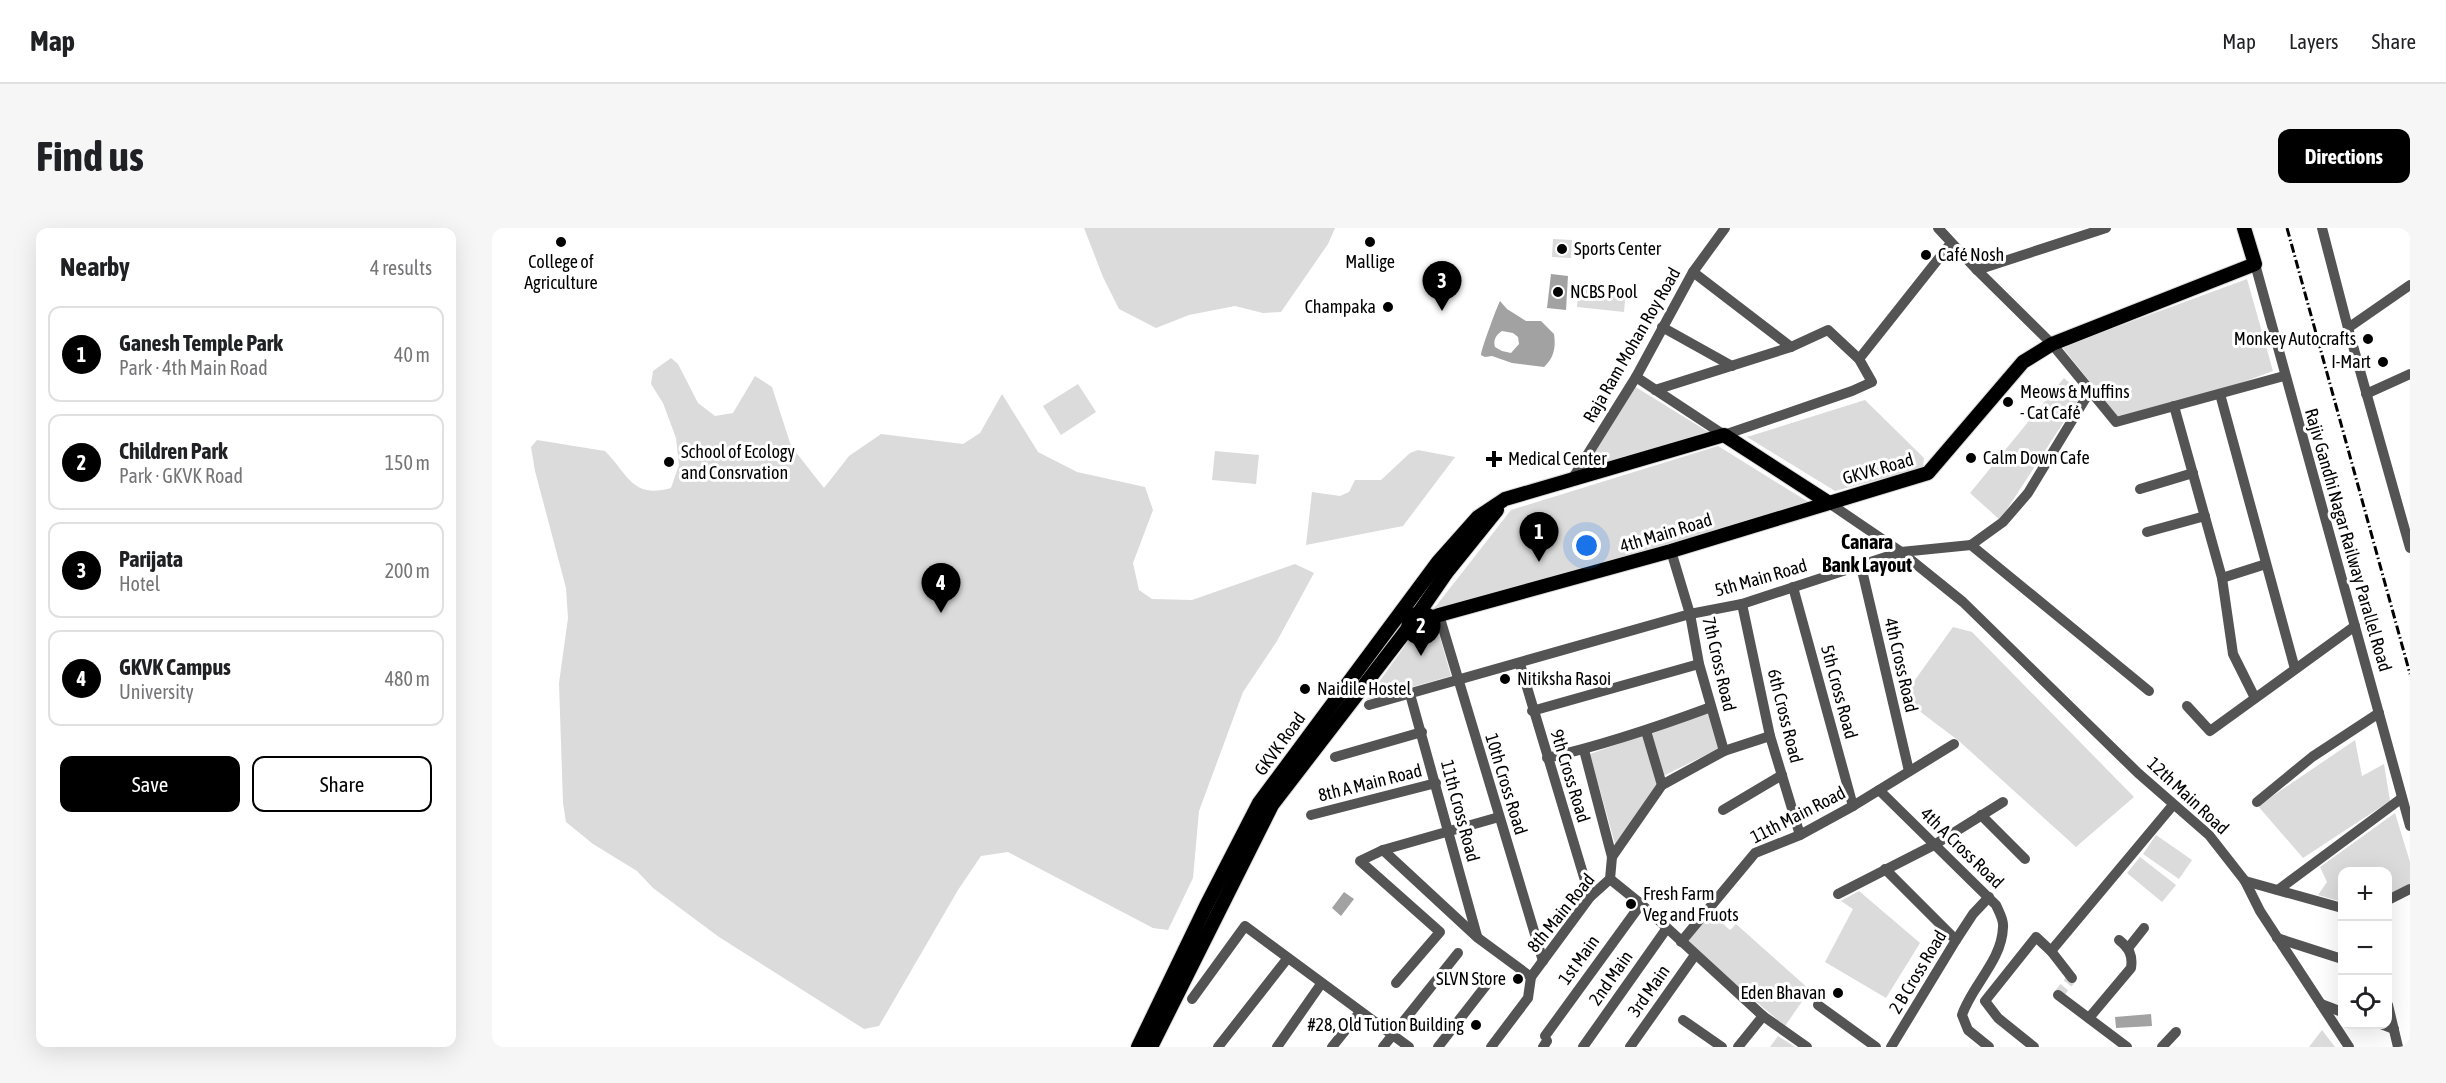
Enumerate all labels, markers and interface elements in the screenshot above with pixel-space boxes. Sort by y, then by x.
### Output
text: Map [30,25,75,57]
text: Map [2222,29,2256,53]
text: Layers [2289,29,2339,53]
text: Share [2372,29,2416,53]
button: Directions [2278,129,2410,183]
text: Find us [36,132,144,180]
marker: College of Agriculture [554,235,568,249]
marker: Mallige [1363,235,1377,249]
place label: Sports Center [1574,238,1662,259]
marker: Sports Center [1555,242,1569,256]
place label: Café Nosh [1938,244,2004,265]
marker: Café Nosh [1919,248,1933,262]
place label: College of Agriculture [524,251,598,293]
place label: Mallige [1345,251,1395,272]
text: Nearby [60,252,130,282]
text: 4 results [370,256,432,279]
pin: 3 [1422,262,1462,311]
street label: Raja Ram Mohan Roy Road [1579,264,1685,426]
place label: NCBS Pool [1570,281,1638,302]
marker: NCBS Pool [1551,285,1565,299]
place label: Champaka [1305,296,1376,317]
marker: Champaka [1381,300,1395,314]
place label: Monkey Autocrafts [2234,328,2356,349]
text: Ganesh Temple Park [119,330,283,356]
marker: Monkey Autocrafts [2361,332,2375,346]
text: 1 [77,343,86,366]
text: 40 m [394,343,430,366]
place label: I-Mart [2331,351,2371,372]
marker: I-Mart [2376,355,2390,369]
text: Park · 4th Main Road [119,356,268,379]
place label: Meows & Muffins - Cat Café [2020,381,2130,423]
marker: Meows & Muffins - Cat Café [2001,395,2015,409]
street label: Rajiv Gandhi Nagar Railway Parallel Road [2301,406,2396,674]
text: Children Park [119,438,228,464]
place label: School of Ecology and Consrvation [681,441,795,483]
place label: Calm Down Cafe [1983,447,2090,468]
place label: Medical Center [1508,448,1607,469]
street label: GKVK Road [1840,448,1916,489]
marker: Medical Center [1485,450,1503,468]
text: 2 [77,451,86,474]
text: 150 m [385,451,430,474]
marker: Calm Down Cafe [1964,451,1978,465]
marker: School of Ecology and Consrvation [662,455,676,469]
text: Park · GKVK Road [119,464,243,487]
street label: 4th Main Road [1617,509,1714,556]
pin: 1 [1520,512,1558,562]
district label: Canara Bank Layout [1822,530,1912,576]
your location [1572,531,1601,560]
text: Parijata [119,546,183,572]
street label: 5th Main Road [1712,554,1809,601]
text: 3 [77,559,86,582]
text: 200 m [385,559,430,582]
pin: 4 [922,564,960,613]
text: Hotel [119,572,160,595]
pin: 2 [1402,606,1440,656]
street label: 7th Cross Road [1698,615,1741,713]
street label: 4th Cross Road [1880,616,1923,714]
street label: 5th Cross Road [1817,643,1862,741]
text: GKVK Campus [119,654,231,680]
text: 4 [77,667,86,690]
text: 480 m [385,667,430,690]
street label: 6th Cross Road [1764,667,1807,765]
place label: Nitiksha Rasoi [1517,668,1611,689]
marker: Nitiksha Rasoi [1498,672,1512,686]
place label: Naidile Hostel [1317,678,1411,699]
text: University [119,680,194,703]
marker: Naidile Hostel [1298,682,1312,696]
street label: GKVK Road [1250,708,1309,779]
street label: 9th Cross Road [1546,727,1595,825]
street label: 10th Cross Road [1481,731,1532,837]
street label: 12th Main Road [2143,753,2233,839]
button: Save [60,756,240,812]
button: Share [252,756,432,812]
street label: 11th Cross Road [1437,758,1484,864]
street label: 8th A Main Road [1316,759,1424,806]
street label: 11th Main Road [1747,782,1849,847]
street label: 4th A Cross Road [1916,803,2008,893]
map controls [2338,867,2392,1029]
button: + [2338,867,2392,921]
street label: 8th Main Road [1523,869,1599,956]
place label: Fresh Farm Veg and Fruots [1643,883,1739,925]
marker: Fresh Farm Veg and Fruots [1624,897,1638,911]
button: − [2338,921,2392,975]
street label: 2 B Cross Road [1885,926,1951,1017]
street label: 1st Main [1554,931,1603,988]
street label: 2nd Main [1584,947,1637,1009]
street label: 3rd Main [1623,961,1674,1021]
place label: SLVN Store [1436,968,1506,989]
marker: SLVN Store [1511,972,1525,986]
button: locate [2338,975,2392,1029]
place label: Eden Bhavan [1740,982,1826,1003]
marker: Eden Bhavan [1831,986,1845,1000]
place label: #28, Old Tution Building [1308,1014,1464,1035]
marker: #28, Old Tution Building [1469,1018,1483,1032]

